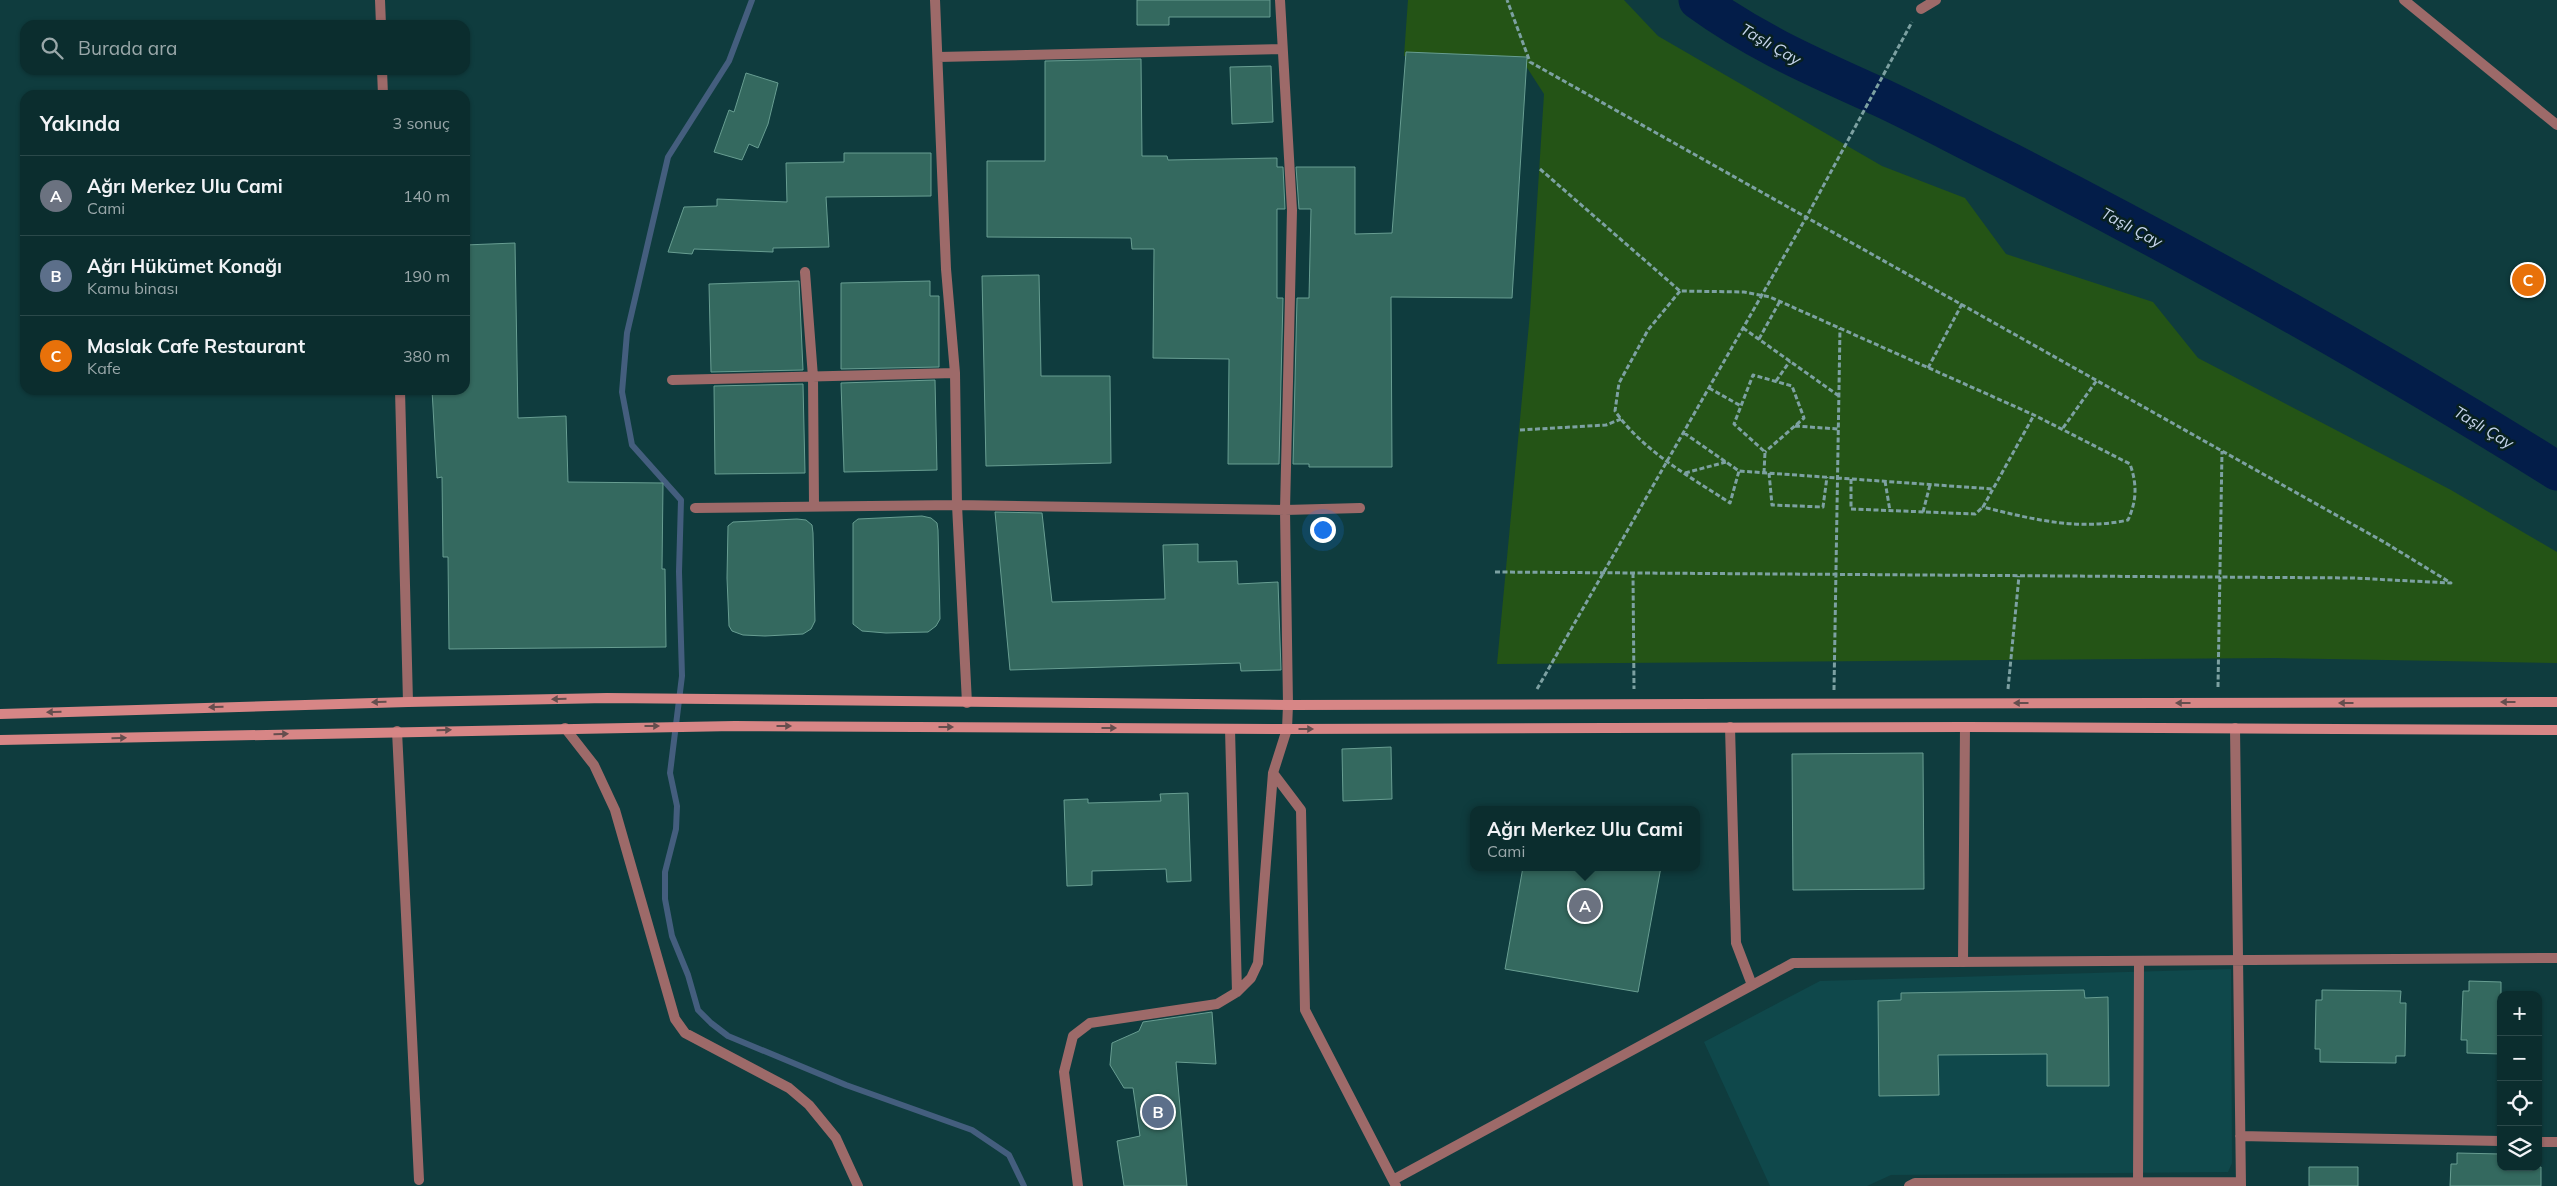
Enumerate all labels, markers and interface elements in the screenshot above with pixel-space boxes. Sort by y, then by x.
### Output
water label: Taşlı Çay [1737,19,1805,70]
search box [20,20,470,75]
icon: search [38,34,66,62]
text: Burada ara [78,36,177,60]
text: Yakında [40,110,120,136]
text: 3 sonuç [393,113,450,133]
text: Ağrı Merkez Ulu Cami [87,174,283,198]
text: A [50,186,62,206]
text: 140 m [403,186,450,206]
text: Cami [87,198,125,218]
water label: Taşlı Çay [2098,203,2166,252]
text: Ağrı Hükümet Konağı [87,254,282,278]
pin: C [2512,261,2544,299]
text: B [50,266,62,286]
text: 190 m [403,266,450,286]
text: Kamu binası [87,278,178,298]
text: Maslak Cafe Restaurant [87,334,305,358]
text: C [51,346,61,366]
text: 380 m [403,346,450,366]
text: Kafe [87,358,121,378]
water label: Taşlı Çay [2450,401,2518,453]
your location [1310,517,1336,543]
one-way arrow [550,695,566,703]
one-way arrow [2500,698,2516,706]
one-way arrow [370,699,386,707]
one-way arrow [2013,699,2029,707]
one-way arrow [2175,699,2191,707]
one-way arrow [2338,699,2354,707]
one-way arrow [208,704,224,712]
one-way arrow [45,709,61,717]
one-way arrow [645,722,661,730]
one-way arrow [776,722,792,730]
one-way arrow [939,723,955,731]
one-way arrow [1101,724,1117,732]
one-way arrow [1299,725,1315,733]
one-way arrow [436,726,452,734]
one-way arrow [273,730,289,738]
one-way arrow [111,733,127,741]
popup [1470,806,1700,871]
text: Ağrı Merkez Ulu Cami [1487,817,1683,841]
text: Cami [1487,841,1525,861]
pin: A [1569,887,1601,925]
map controls [2497,991,2542,1171]
button: + [2497,991,2542,1036]
button: − [2497,1036,2542,1081]
button: locate [2497,1081,2542,1126]
pin: B [1142,1093,1174,1131]
button: layers [2497,1126,2542,1171]

